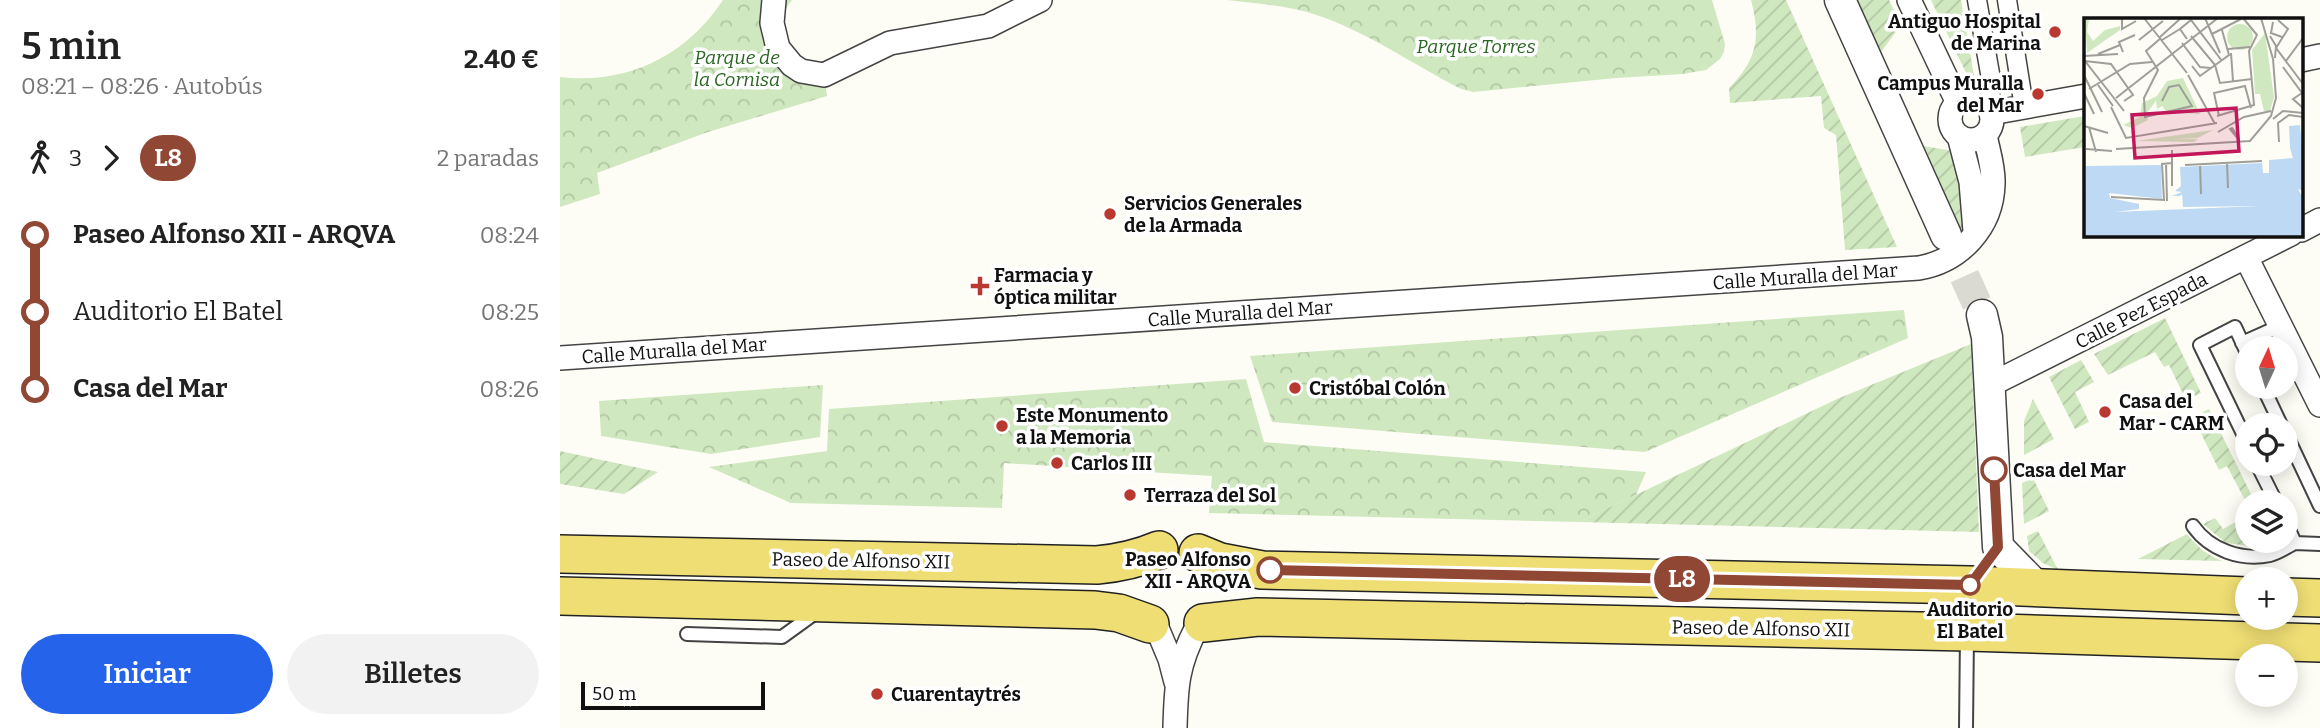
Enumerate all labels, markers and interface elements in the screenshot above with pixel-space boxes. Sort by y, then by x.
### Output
place label: Antiguo Hospital de Marina [1888,10,2041,55]
inset map [2084,18,2302,236]
text: 5 min [21,23,121,69]
marker: Antiguo Hospital de Marina [2047,24,2063,40]
park label: Parque Torres [1417,35,1535,58]
text: 2.40 € [464,44,539,75]
park label: Parque de la Cornisa [694,46,780,91]
text: 08:21 – 08:26 · Autobús [21,72,263,100]
place label: Campus Muralla del Mar [1877,72,2024,117]
marker: Campus Muralla del Mar [2030,86,2046,102]
icon: walk [21,139,59,177]
icon: forward [92,139,130,177]
text: 3 [69,144,82,172]
text: L8 [154,144,182,172]
text: 2 paradas [437,144,539,172]
place label: Servicios Generales de la Armada [1124,192,1302,237]
marker: Servicios Generales de la Armada [1102,206,1118,222]
text: Paseo Alfonso XII - ARQVA [73,219,395,250]
text: 08:24 [480,221,539,249]
street label: Calle Muralla del Mar [1712,259,1899,294]
place label: Farmacia y óptica militar [994,264,1117,309]
street label: Calle Pez Espada [2071,267,2212,354]
marker: Farmacia y óptica militar [972,278,988,294]
text: Auditorio El Batel [73,296,283,327]
street label: Calle Muralla del Mar [1147,296,1334,331]
text: 08:25 [481,298,539,326]
street label: Calle Muralla del Mar [581,333,768,368]
north arrow [2235,336,2298,399]
map controls [2235,336,2298,707]
text: Casa del Mar [73,373,228,404]
text: 08:26 [480,375,539,403]
place label: Cristóbal Colón [1309,377,1447,400]
marker: Cristóbal Colón [1287,380,1303,396]
place label: Casa del Mar - CARM [2119,390,2224,435]
place label: Este Monumento a la Memoria [1016,404,1168,449]
marker: Casa del Mar - CARM [2097,404,2113,420]
button: locate [2235,413,2298,476]
marker: Este Monumento a la Memoria [994,418,1010,434]
place label: Carlos III [1071,452,1152,475]
marker: Carlos III [1049,455,1065,471]
marker: Casa del Mar [1981,457,2007,483]
place label: Casa del Mar [2013,459,2126,482]
place label: Terraza del Sol [1144,484,1276,507]
marker: Terraza del Sol [1122,487,1138,503]
button: layers [2235,490,2298,553]
street label: Paseo de Alfonso XII [771,547,951,574]
place label: Paseo Alfonso XII - ARQVA [1125,548,1251,593]
line badge: L8 [1650,556,1714,602]
marker: Paseo Alfonso XII - ARQVA [1257,557,1283,583]
text: L8 [1668,565,1696,593]
button: + [2235,567,2298,630]
marker: Auditorio El Batel [1960,575,1980,595]
place label: Auditorio El Batel [1927,598,2013,643]
street label: Paseo de Alfonso XII [1671,615,1851,642]
button: Iniciar [21,634,273,714]
button: Billetes [287,634,539,714]
button: − [2235,644,2298,707]
scale bar [581,679,765,711]
text: 50 m [592,682,636,705]
place label: Cuarentaytrés [891,683,1021,706]
marker: Cuarentaytrés [869,686,885,702]

